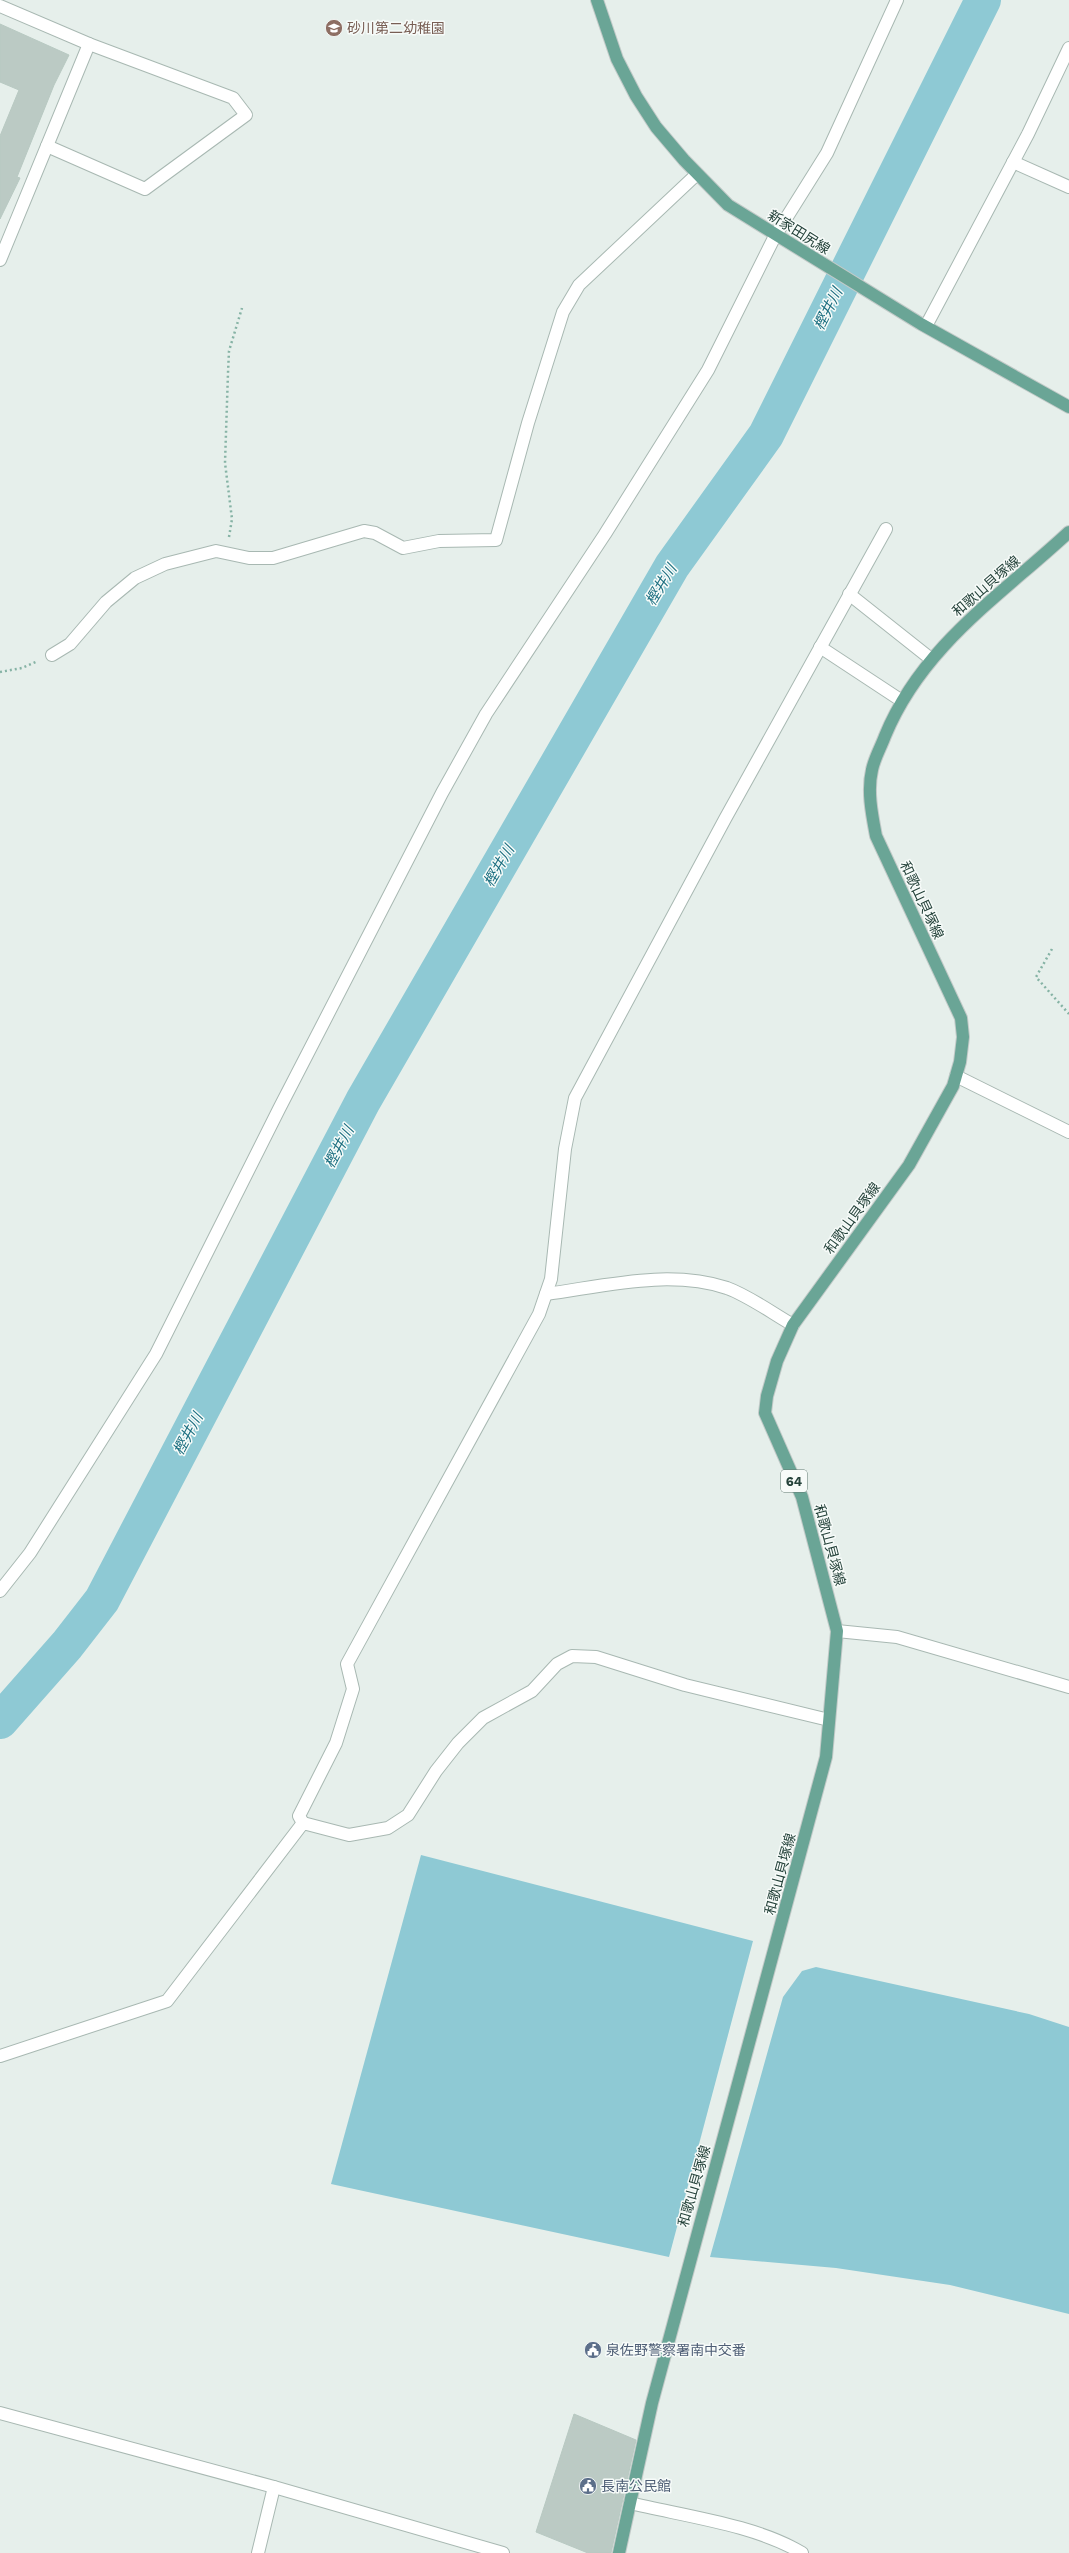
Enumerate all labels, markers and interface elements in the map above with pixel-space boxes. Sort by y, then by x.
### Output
school or university icon: 砂川第二幼稚園 [324,18,344,38]
place label: 砂川第二幼稚園 [347,20,445,36]
street label: 新家田尻線 [765,207,833,257]
water label: 樫井川 [810,283,847,333]
street label: 和歌山貝塚線 [949,552,1023,620]
water label: 樫井川 [642,559,681,609]
water label: 樫井川 [480,840,519,890]
street label: 和歌山貝塚線 [897,859,947,941]
water label: 樫井川 [320,1121,358,1171]
street label: 和歌山貝塚線 [821,1179,883,1257]
water label: 樫井川 [169,1408,207,1458]
road number: 64 [781,1470,807,1492]
street label: 和歌山貝塚線 [811,1502,849,1588]
street label: 和歌山貝塚線 [761,1831,799,1917]
street label: 和歌山貝塚線 [675,2143,713,2229]
public building icon: 泉佐野警察署南中交番 [583,2340,603,2360]
place label: 泉佐野警察署南中交番 [606,2342,746,2358]
public building icon: 長南公民館 [578,2476,598,2496]
place label: 長南公民館 [601,2478,671,2494]

